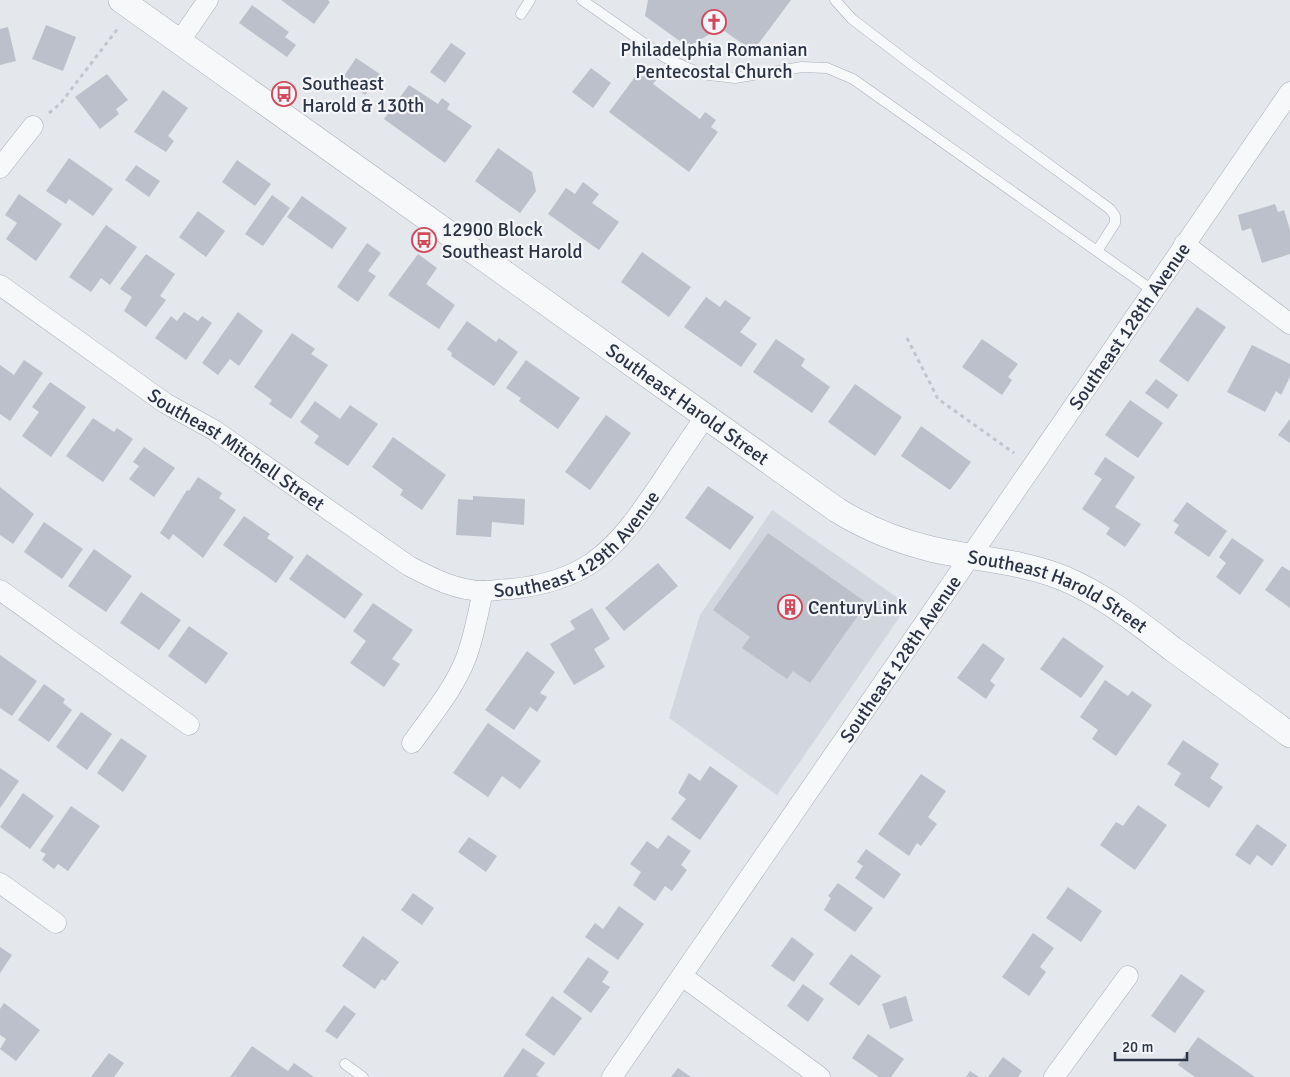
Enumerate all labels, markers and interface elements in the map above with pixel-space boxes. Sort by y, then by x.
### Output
church icon: Philadelphia Romanian Pentecostal Church [701,9,727,35]
place label: Philadelphia Romanian Pentecostal Church [620,38,808,84]
place label: Southeast Harold & 130th [302,72,424,118]
bus stop icon: Southeast Harold & 130th [271,81,297,107]
place label: 12900 Block Southeast Harold [442,218,583,264]
bus stop icon: 12900 Block Southeast Harold [411,227,437,253]
street label: Southeast 128th Avenue [1064,238,1196,415]
street label: Southeast Harold Street [601,338,774,471]
street label: Southeast Mitchell Street [143,383,329,517]
street label: Southeast 129th Avenue [493,486,665,603]
street label: Southeast Harold Street [966,545,1152,639]
street label: Southeast 128th Avenue [835,571,967,747]
building icon: CenturyLink [777,594,803,620]
place label: CenturyLink [808,596,908,620]
scale bar [1115,1030,1188,1062]
text: 20 m [1122,1038,1153,1056]

